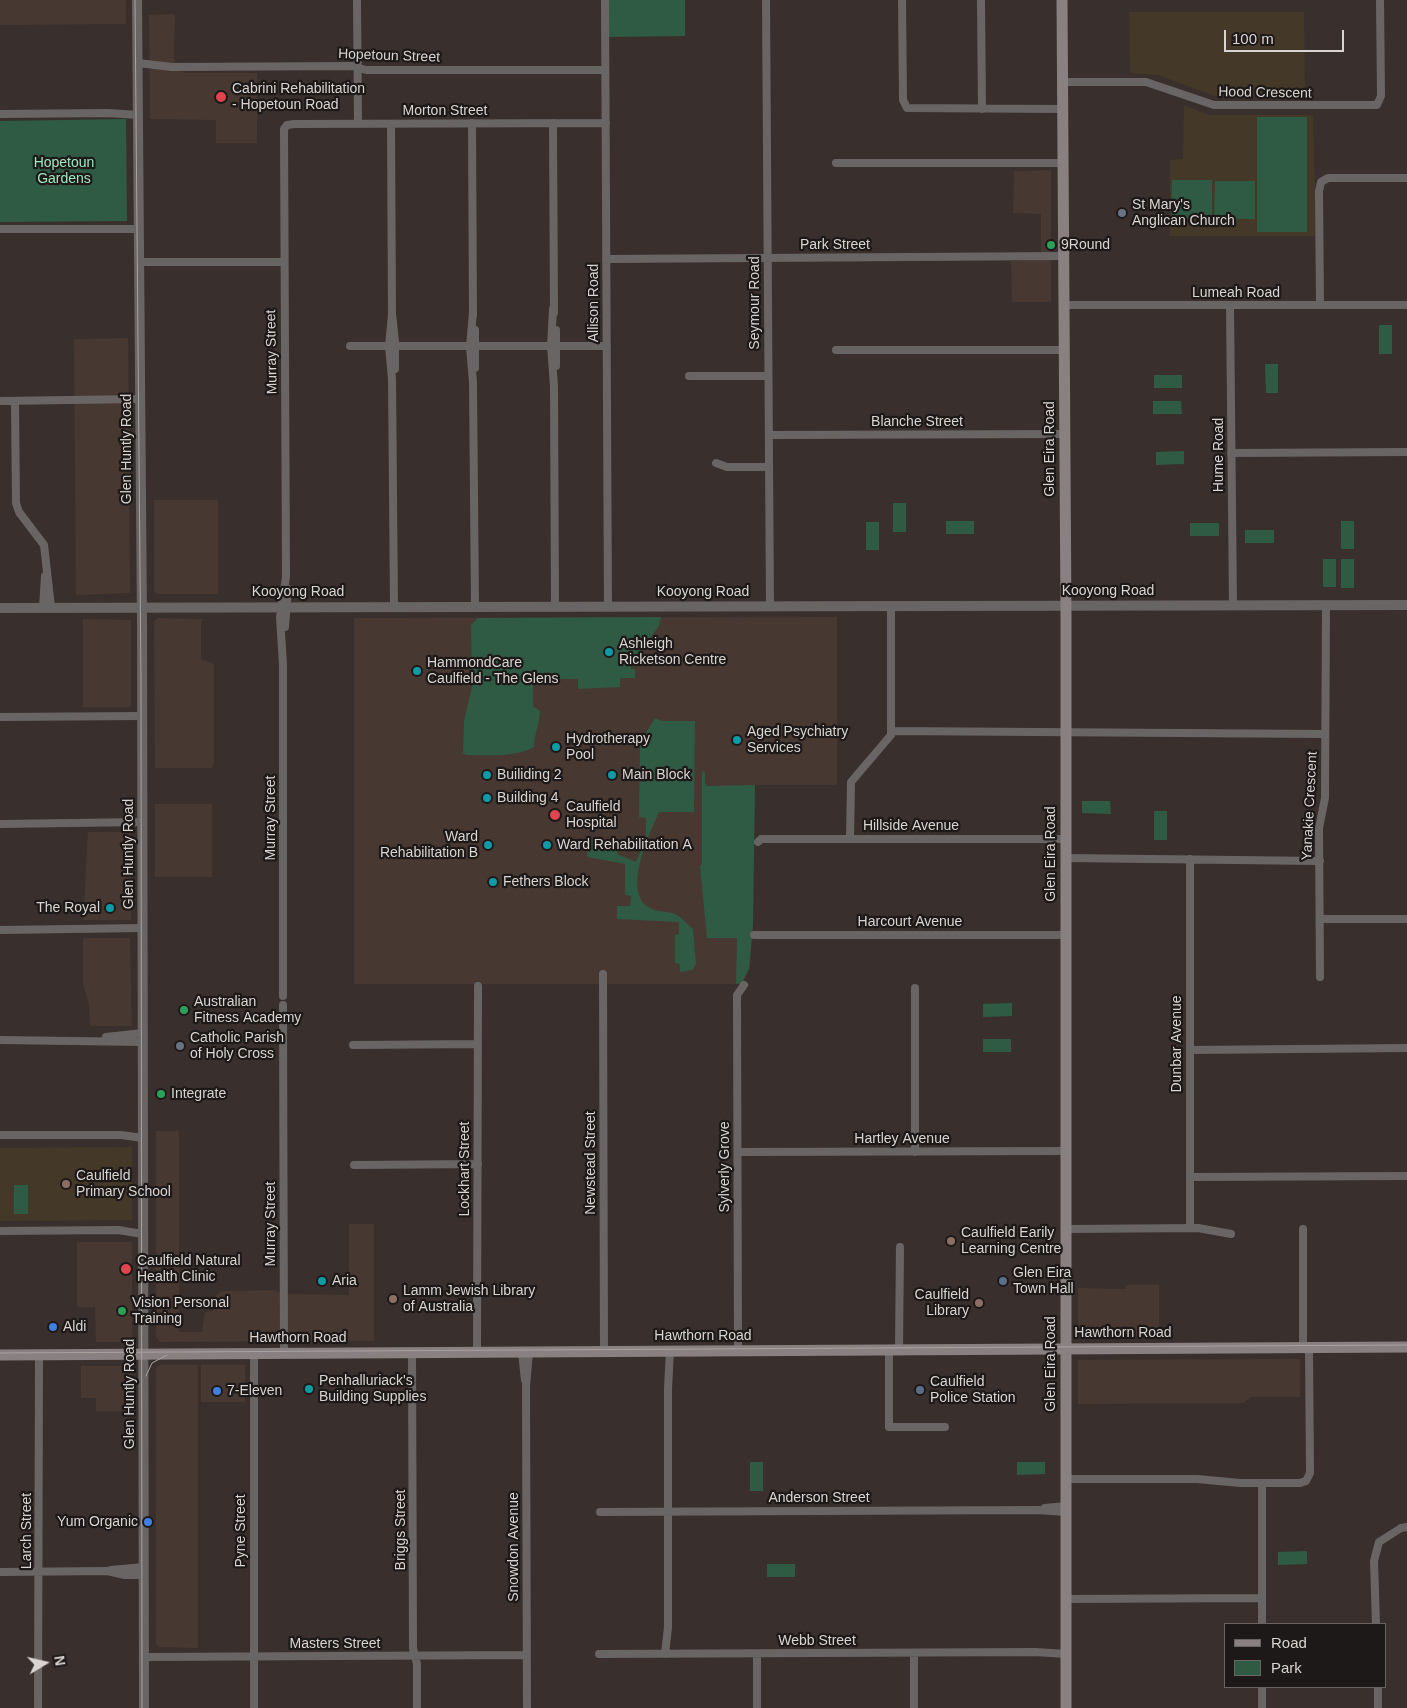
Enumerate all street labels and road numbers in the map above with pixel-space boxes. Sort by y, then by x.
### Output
street label: Hopetoun Street [338,46,440,66]
street label: Hood Crescent [1218,84,1312,102]
street label: Morton Street [403,103,487,119]
street label: Park Street [800,237,870,253]
street label: Seymour Road [747,256,763,350]
street label: Allison Road [586,264,602,342]
street label: Lumeah Road [1192,285,1280,301]
street label: Murray Street [263,309,281,395]
street label: Glen Huntly Road [119,394,135,504]
street label: Glen Eira Road [1042,401,1058,497]
street label: Blanche Street [871,414,963,430]
street label: Hume Road [1211,418,1227,492]
street label: Kooyong Road [1062,583,1154,599]
street label: Kooyong Road [252,584,344,600]
street label: Kooyong Road [657,584,749,600]
street label: Yanakie Crescent [1299,751,1321,861]
street label: Murray Street [263,776,279,860]
street label: Glen Huntly Road [121,799,137,909]
street label: Glen Eira Road [1043,806,1059,902]
street label: Hillside Avenue [863,818,959,834]
street label: Harcourt Avenue [858,914,962,930]
street label: Dunbar Avenue [1169,995,1185,1093]
street label: Newstead Street [583,1111,599,1215]
street label: Sylverly Grove [717,1121,733,1213]
street label: Lockhart Street [457,1122,473,1216]
street label: Hartley Avenue [854,1131,950,1147]
street label: Murray Street [263,1182,279,1266]
street label: Glen Eira Road [1043,1316,1059,1412]
street label: Hawthorn Road [1074,1325,1172,1341]
street label: Hawthorn Road [654,1328,752,1344]
street label: Hawthorn Road [249,1330,347,1346]
street label: Glen Huntly Road [122,1339,138,1449]
street label: Briggs Street [393,1490,409,1570]
street label: Anderson Street [768,1490,870,1506]
street label: Snowdon Avenue [506,1492,522,1602]
street label: Larch Street [19,1493,35,1569]
street label: Pyne Street [233,1494,249,1568]
street label: Webb Street [778,1633,856,1649]
street label: Masters Street [289,1636,381,1652]

